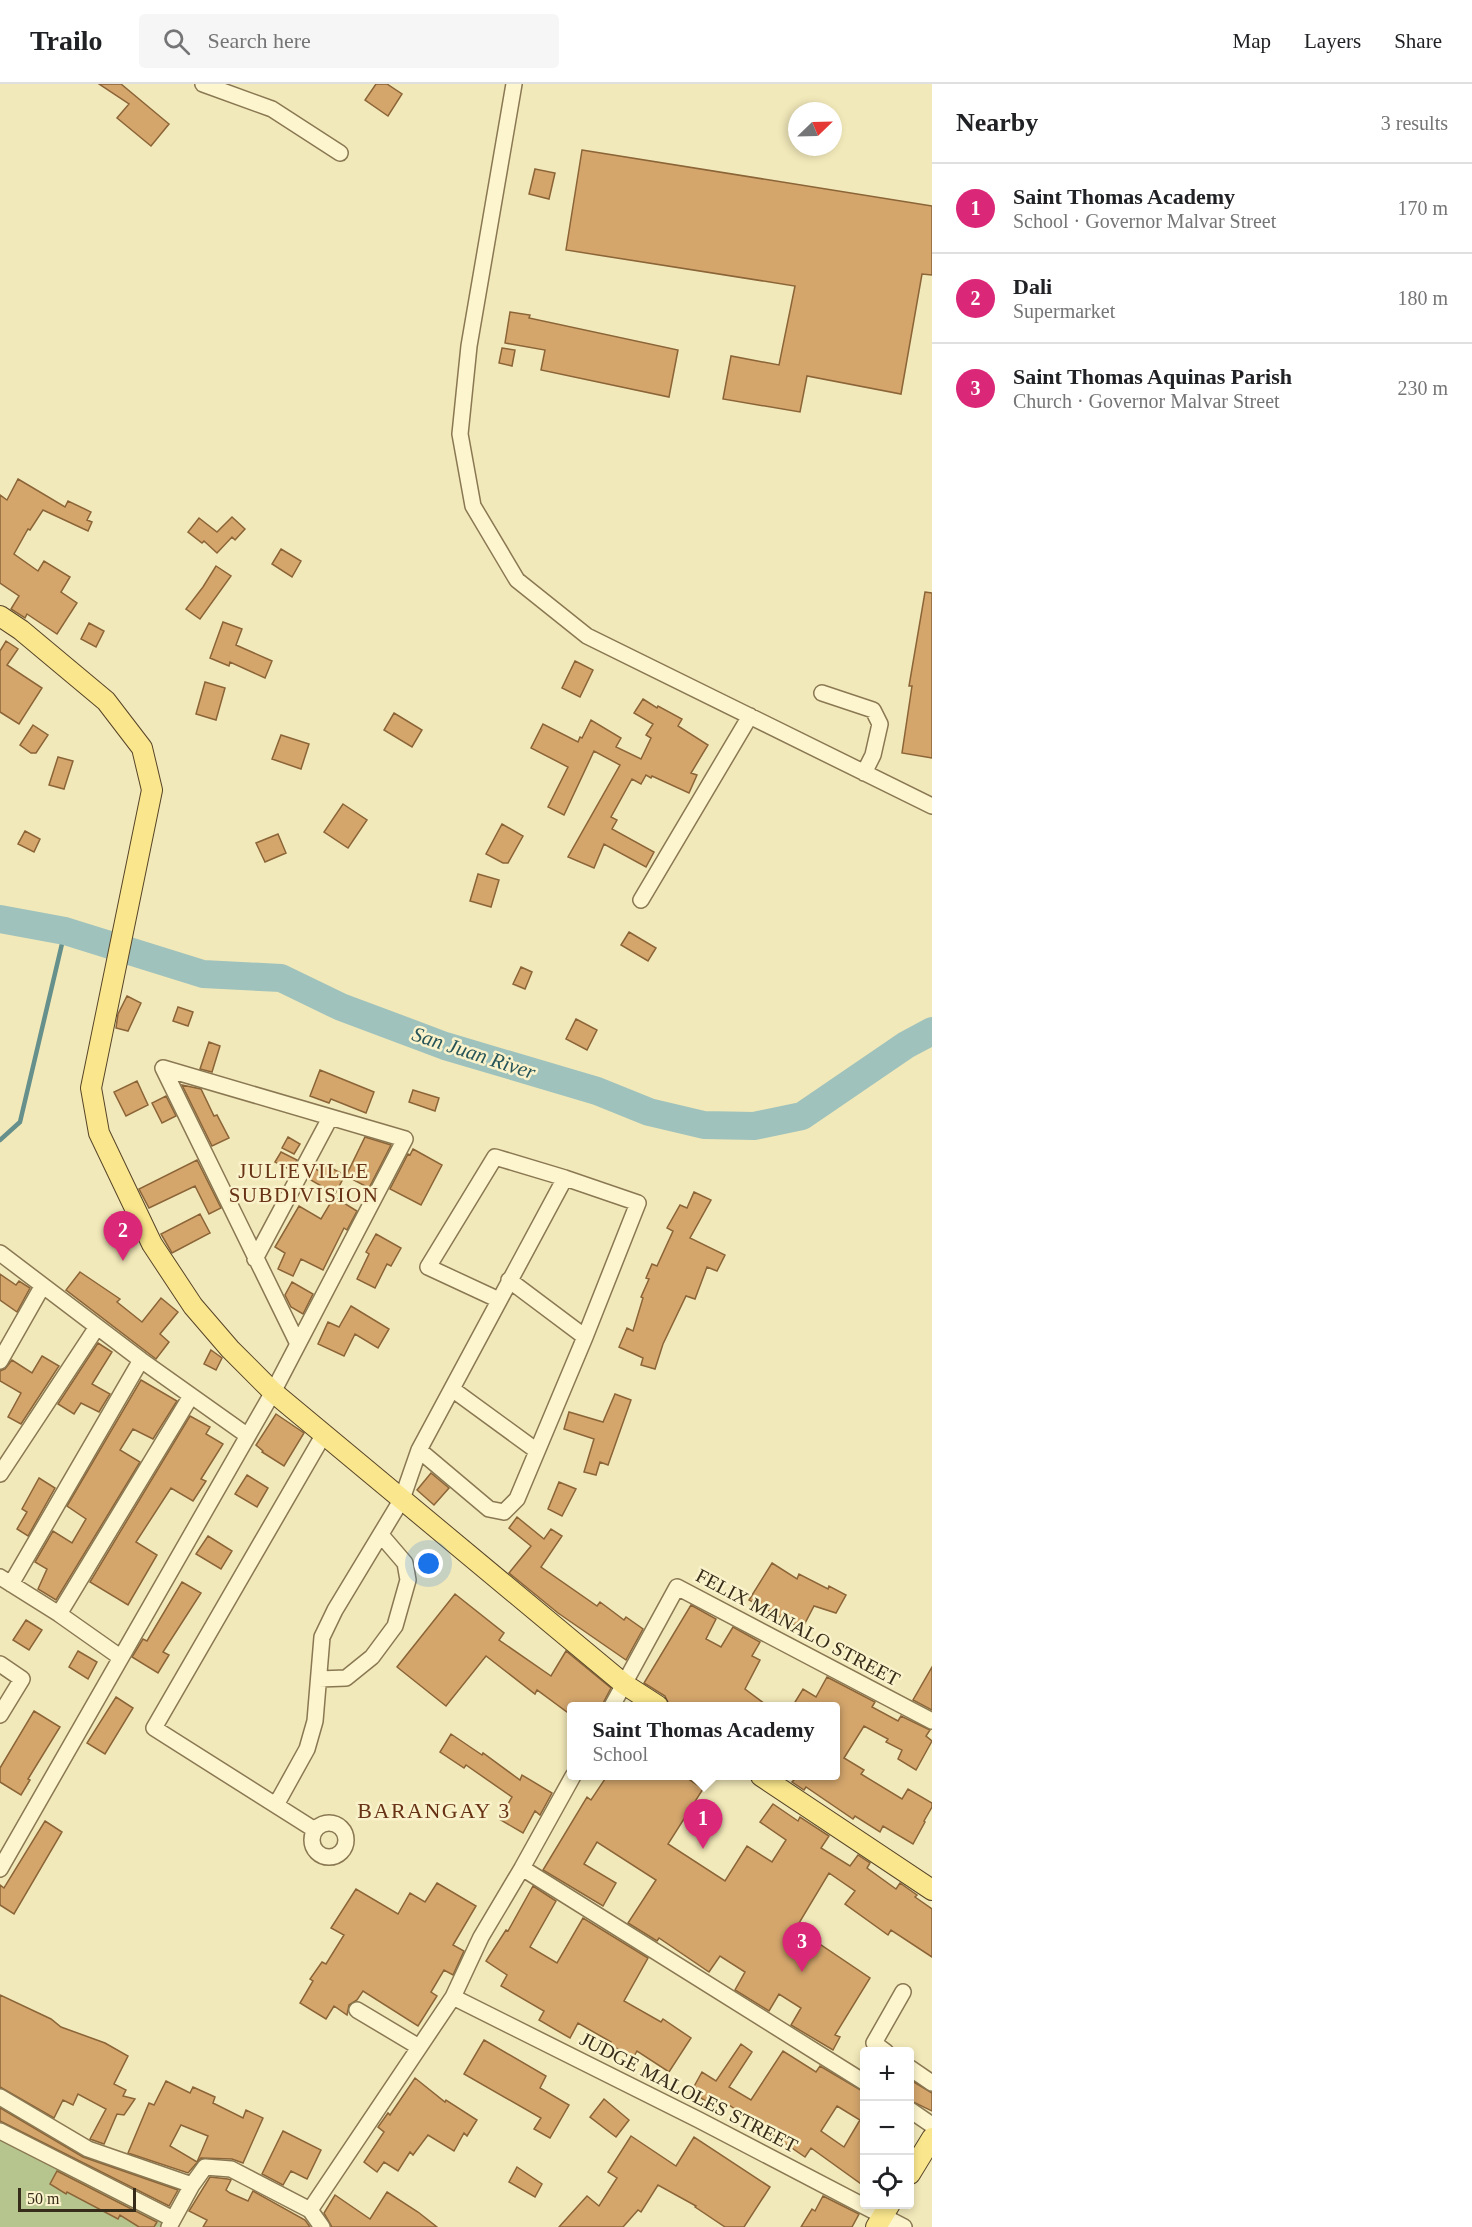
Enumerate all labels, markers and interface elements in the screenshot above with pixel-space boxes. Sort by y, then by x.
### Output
search box [139,14,559,68]
text: Trailo [30,25,103,56]
icon: search [160,25,193,58]
text: Search here [208,28,311,53]
text: Map [1233,29,1271,53]
text: Layers [1304,29,1361,53]
text: Share [1394,29,1442,53]
north arrow [788,102,842,156]
text: Nearby [956,108,1038,137]
text: 3 results [1381,112,1448,134]
text: Saint Thomas Academy [1013,184,1235,209]
text: 1 [971,197,981,219]
text: 170 m [1397,197,1448,219]
text: School · Governor Malvar Street [1013,210,1276,232]
text: Dali [1013,274,1052,299]
text: 2 [971,287,981,309]
text: 180 m [1397,287,1448,309]
text: Supermarket [1013,300,1115,322]
text: Saint Thomas Aquinas Parish [1013,364,1292,389]
text: 3 [971,377,981,399]
text: 230 m [1397,377,1448,399]
text: Church · Governor Malvar Street [1013,390,1280,412]
water label: San Juan River [409,1022,540,1084]
district label: JULIEVILLE SUBDIVISION [229,1159,379,1207]
pin: 2 [104,1212,142,1261]
your location [414,1549,443,1578]
street label: FELIX MANALO STREET [692,1564,904,1690]
popup [567,1702,840,1780]
text: Saint Thomas Academy [592,1717,815,1742]
text: School [592,1743,648,1765]
district label: BARANGAY 3 [357,1798,511,1823]
pin: 1 [684,1800,722,1849]
pin: 3 [782,1922,822,1972]
street label: JUDGE MALOLES STREET [577,2027,801,2157]
map controls [860,2047,914,2209]
button: + [860,2047,914,2101]
button: − [860,2101,914,2155]
button: locate [860,2155,914,2209]
scale bar [18,2185,136,2212]
text: 50 m [27,2190,59,2207]

